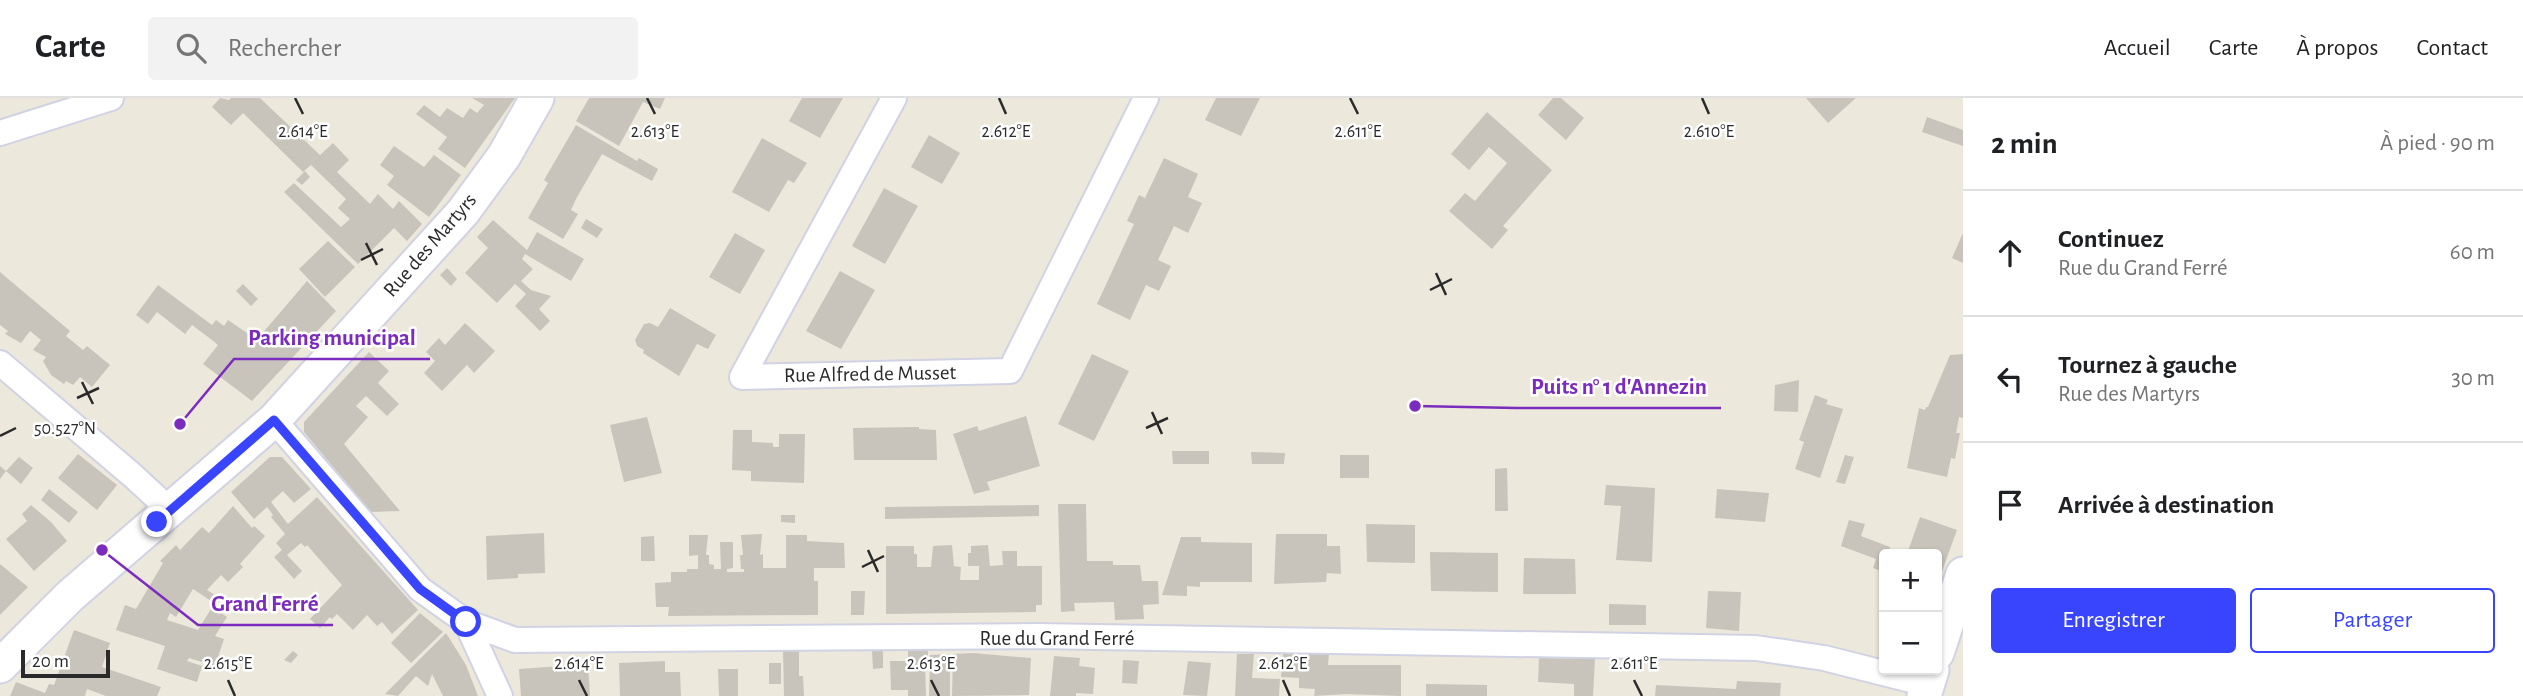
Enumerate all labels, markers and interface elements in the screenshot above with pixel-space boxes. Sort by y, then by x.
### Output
search box [148,17,638,80]
icon: search [172,29,210,67]
text: Carte [35,31,106,64]
text: Rechercher [228,35,341,61]
text: Accueil [2104,36,2171,60]
text: Carte [2209,36,2258,60]
text: À propos [2296,36,2378,60]
text: Contact [2416,36,2488,60]
text: 2.614°E [278,123,328,141]
text: 2.613°E [631,123,679,141]
text: 2.612°E [981,123,1031,141]
text: 2.611°E [1334,123,1382,141]
text: 2.610°E [1684,123,1735,141]
text: 2 min [1991,129,2058,159]
text: À pied · 90 m [2380,132,2495,155]
street label: Rue des Martyrs [380,189,480,301]
text: Continuez [2058,226,2164,252]
icon: ahead [1991,234,2029,272]
text: 60 m [2450,241,2495,264]
text: Rue du Grand Ferré [2058,257,2228,280]
callout: Parking municipal [234,315,430,359]
text: Parking municipal [248,327,416,350]
text: Tournez à gauche [2058,352,2237,378]
icon: left [1991,360,2029,398]
street label: Rue Alfred de Musset [784,362,957,386]
callout: Puits n° 1 d'Annezin [1517,364,1721,408]
text: 30 m [2451,367,2495,390]
text: Puits n° 1 d'Annezin [1531,376,1707,399]
text: Rue des Martyrs [2058,383,2200,406]
text: 50.527°N [34,420,96,438]
icon: arrive [1991,486,2029,524]
text: Arrivée à destination [2058,492,2274,518]
route end [141,506,172,537]
map controls [1879,549,1942,675]
button: + [1879,549,1942,612]
callout: Grand Ferré [198,581,333,625]
button: Enregistrer [1991,588,2236,653]
button: Partager [2250,588,2495,653]
text: Grand Ferré [211,593,319,616]
route start [450,606,481,637]
button: − [1879,612,1942,675]
street label: Rue du Grand Ferré [980,628,1134,649]
scale bar [21,647,110,679]
text: 20 m [32,652,69,671]
text: 2.615°E [204,655,253,673]
text: 2.614°E [554,655,604,673]
text: 2.613°E [907,655,955,673]
text: 2.612°E [1258,655,1308,673]
text: 2.611°E [1610,655,1658,673]

